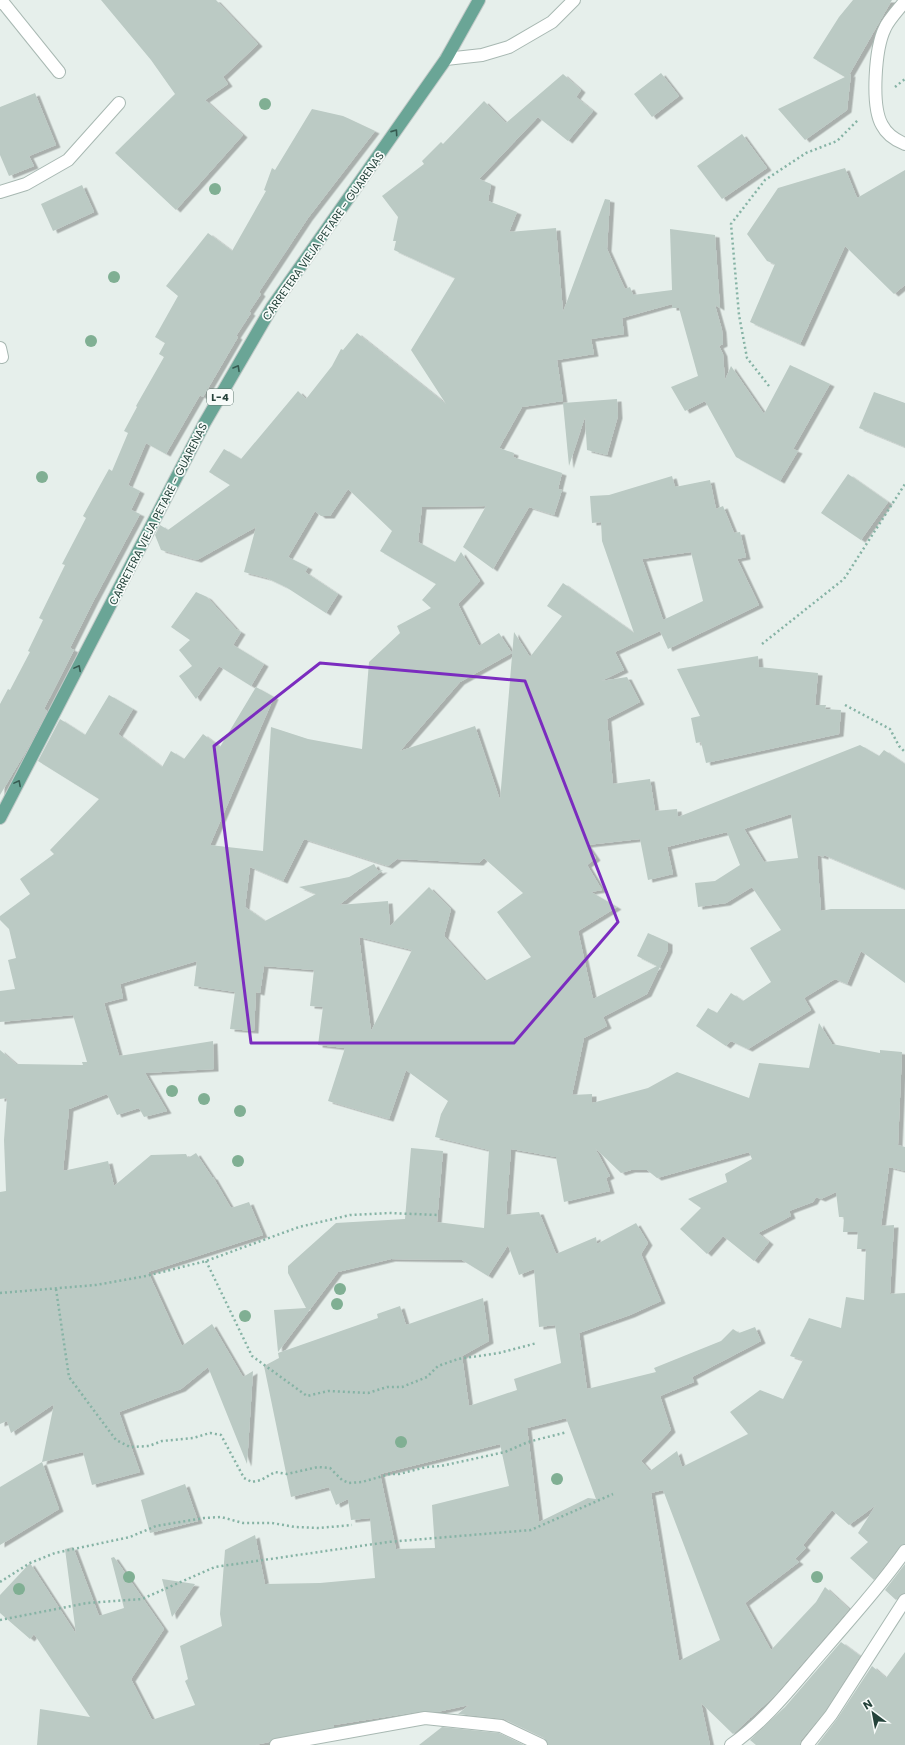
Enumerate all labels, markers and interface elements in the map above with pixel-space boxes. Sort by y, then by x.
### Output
one-way arrow [390,129,397,136]
street label: CARRETERA VIEJA PETARE - GUARENAS [258,148,388,324]
one-way arrow [233,365,240,372]
road number: L-4 [207,389,233,405]
street label: CARRETERA VIEJA PETARE - GUARENAS [105,420,211,608]
one-way arrow [74,665,81,672]
one-way arrow [13,780,21,788]
north arrow [853,1693,893,1733]
text: N [860,1696,875,1713]

